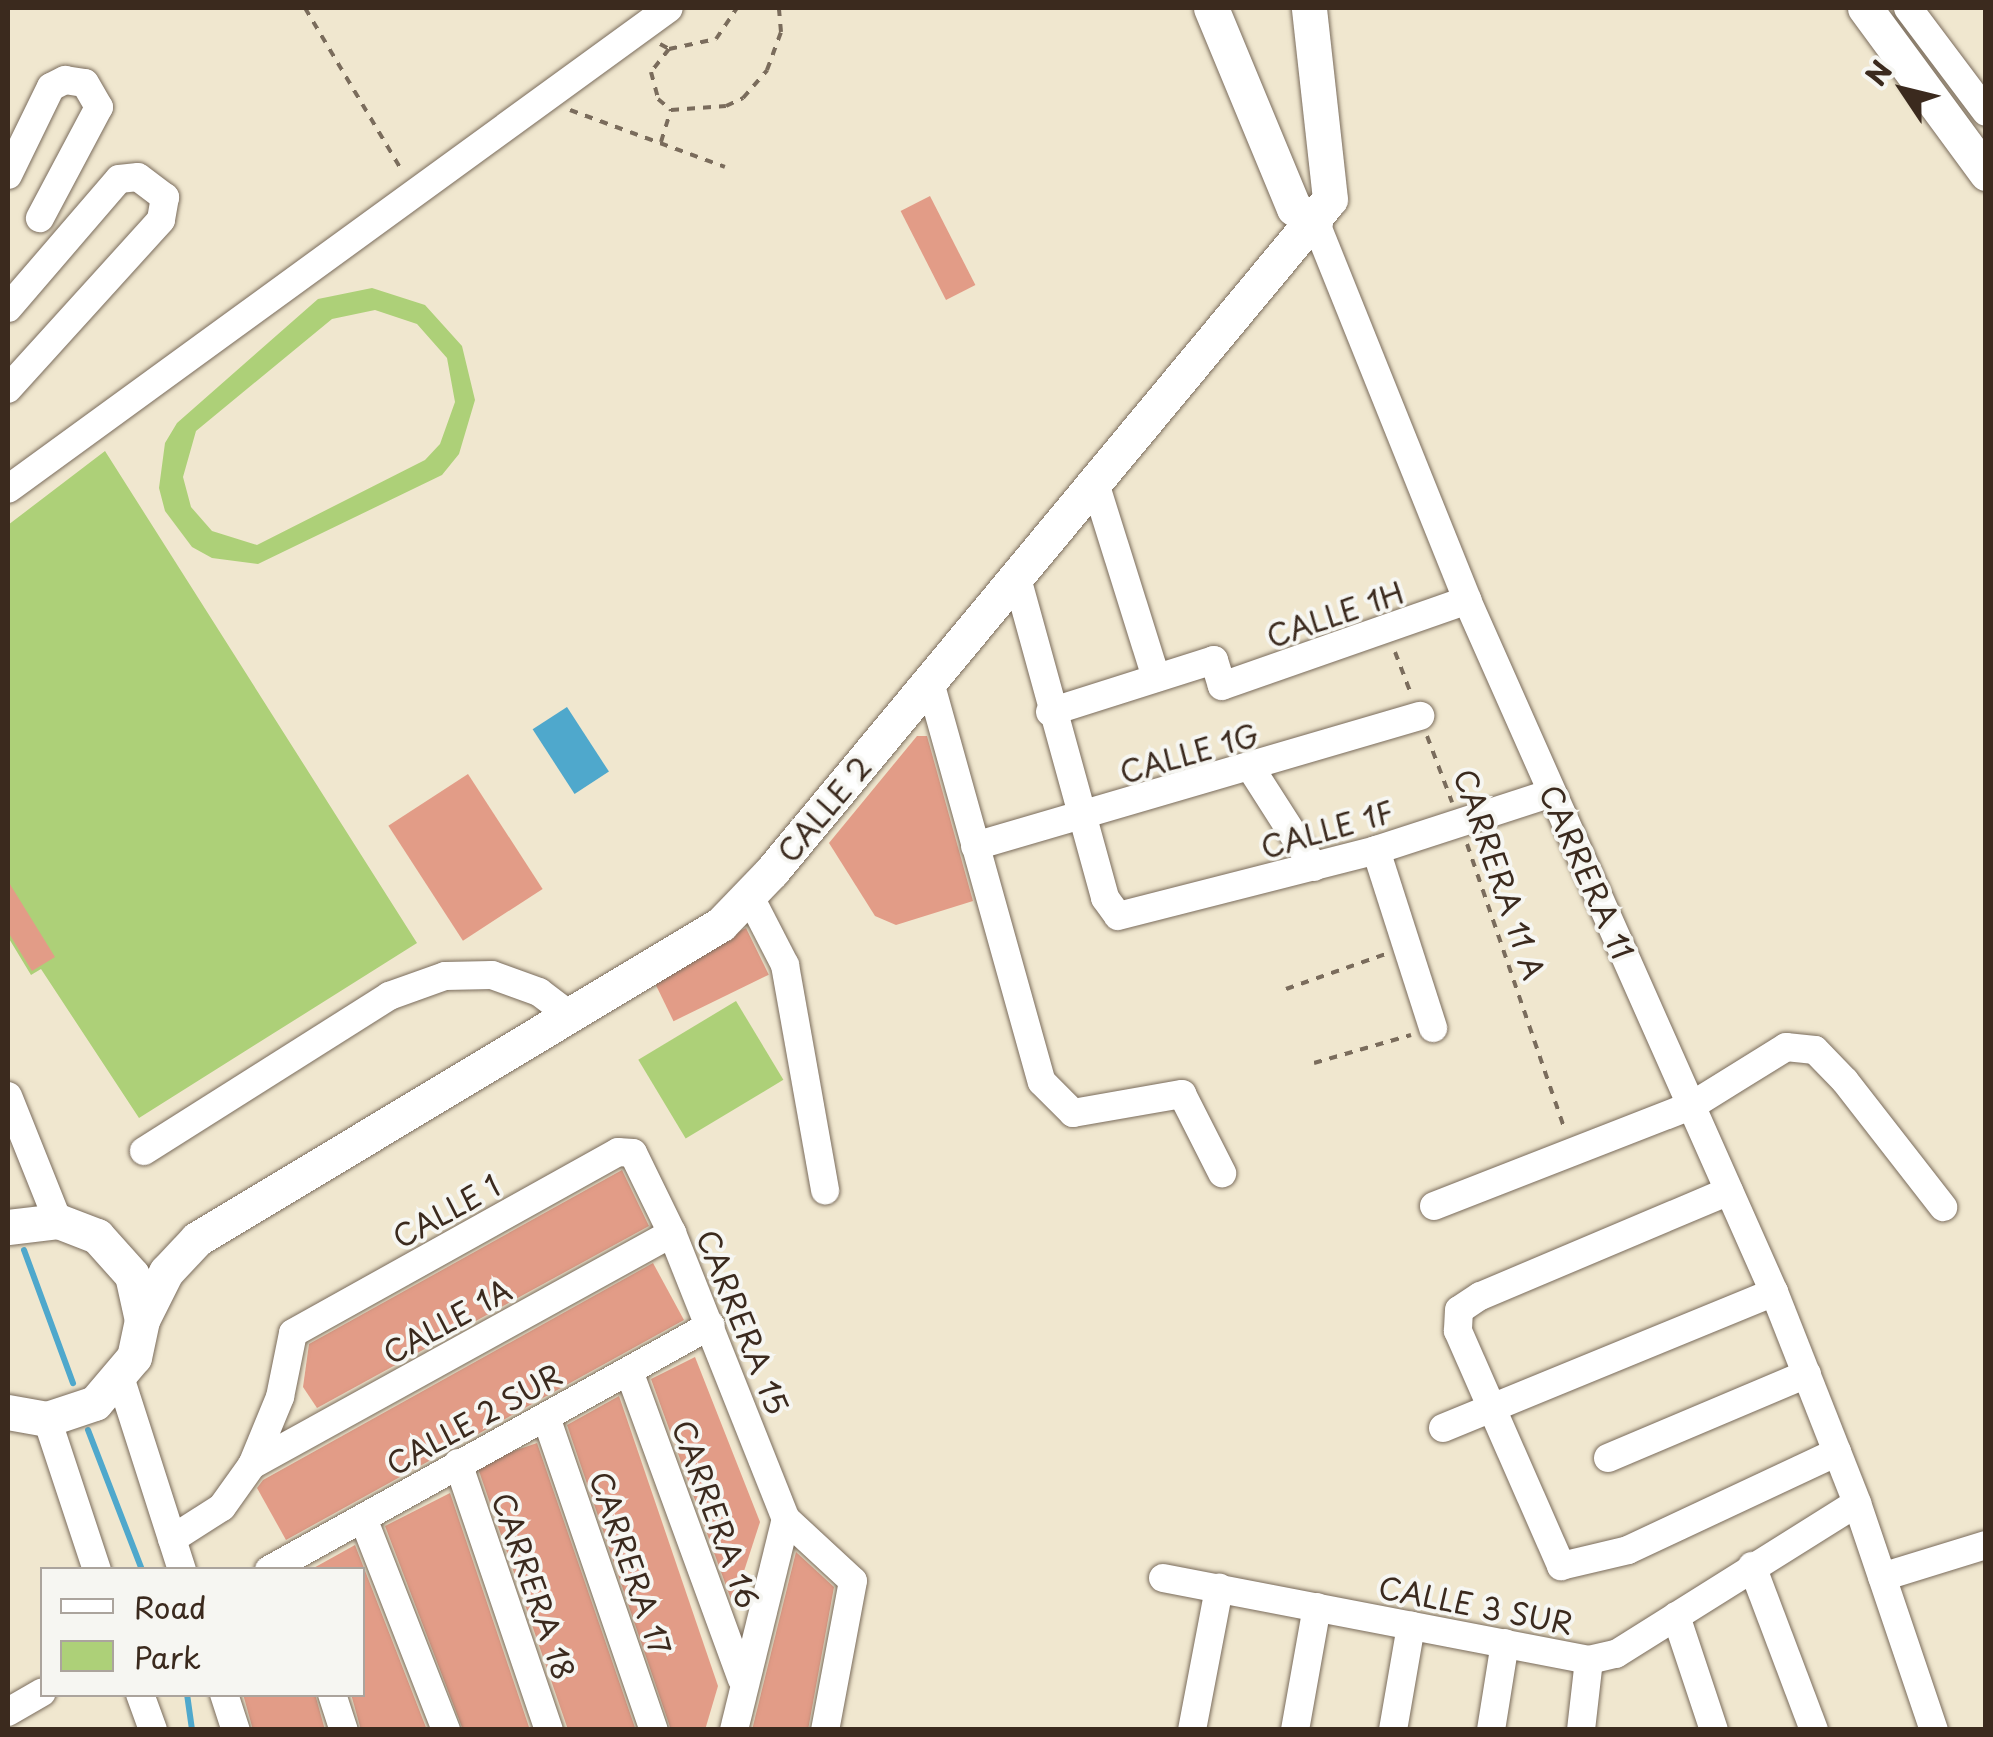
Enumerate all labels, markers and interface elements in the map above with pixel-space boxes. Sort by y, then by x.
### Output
north arrow [1853,40,1953,140]
text: N [1854,51,1902,94]
street label: CALLE 1H [1261,573,1409,655]
street label: CALLE 1G [1113,715,1265,791]
street label: CALLE 2 [769,748,879,870]
street label: CARRERA 11 A [1448,765,1552,983]
street label: CARRERA 11 [1533,780,1641,964]
street label: CALLE 1F [1255,793,1399,865]
street label: CALLE 1 [384,1166,508,1256]
street label: CARRERA 15 [690,1226,796,1418]
street label: CALLE 1A [376,1271,518,1371]
street label: CALLE 2 SUR [377,1354,571,1484]
street label: CARRERA 16 [666,1416,766,1612]
street label: CARRERA 17 [583,1468,679,1658]
street label: CARRERA 18 [486,1489,582,1683]
legend [40,1567,365,1697]
street label: CALLE 3 SUR [1374,1568,1578,1642]
text: Road [134,1584,207,1629]
text: Park [134,1634,201,1679]

